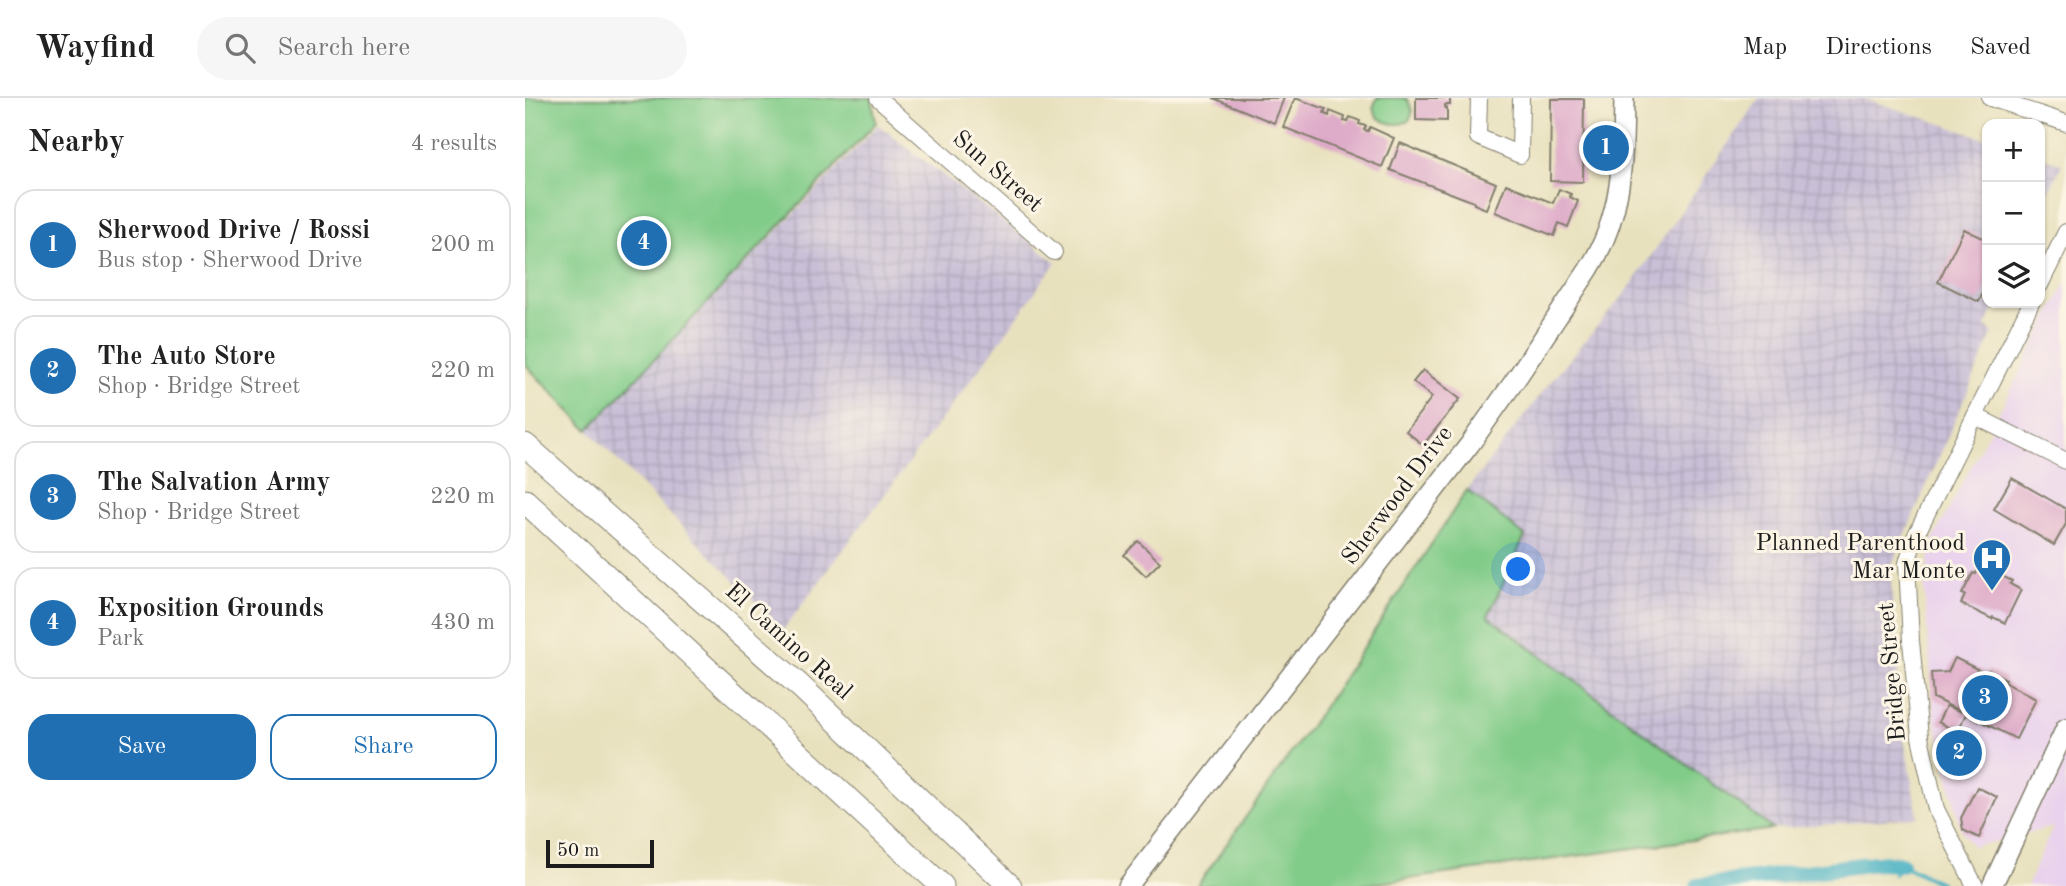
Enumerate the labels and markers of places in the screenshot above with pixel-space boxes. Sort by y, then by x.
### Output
pin: 1 [1583,122,1629,174]
pin: 4 [621,217,667,269]
place label: Planned Parenthood Mar Monte [1755,532,1965,584]
hospital icon: Planned Parenthood Mar Monte [1971,537,2013,592]
pin: 3 [1962,672,2008,724]
pin: 2 [1936,727,1982,779]

